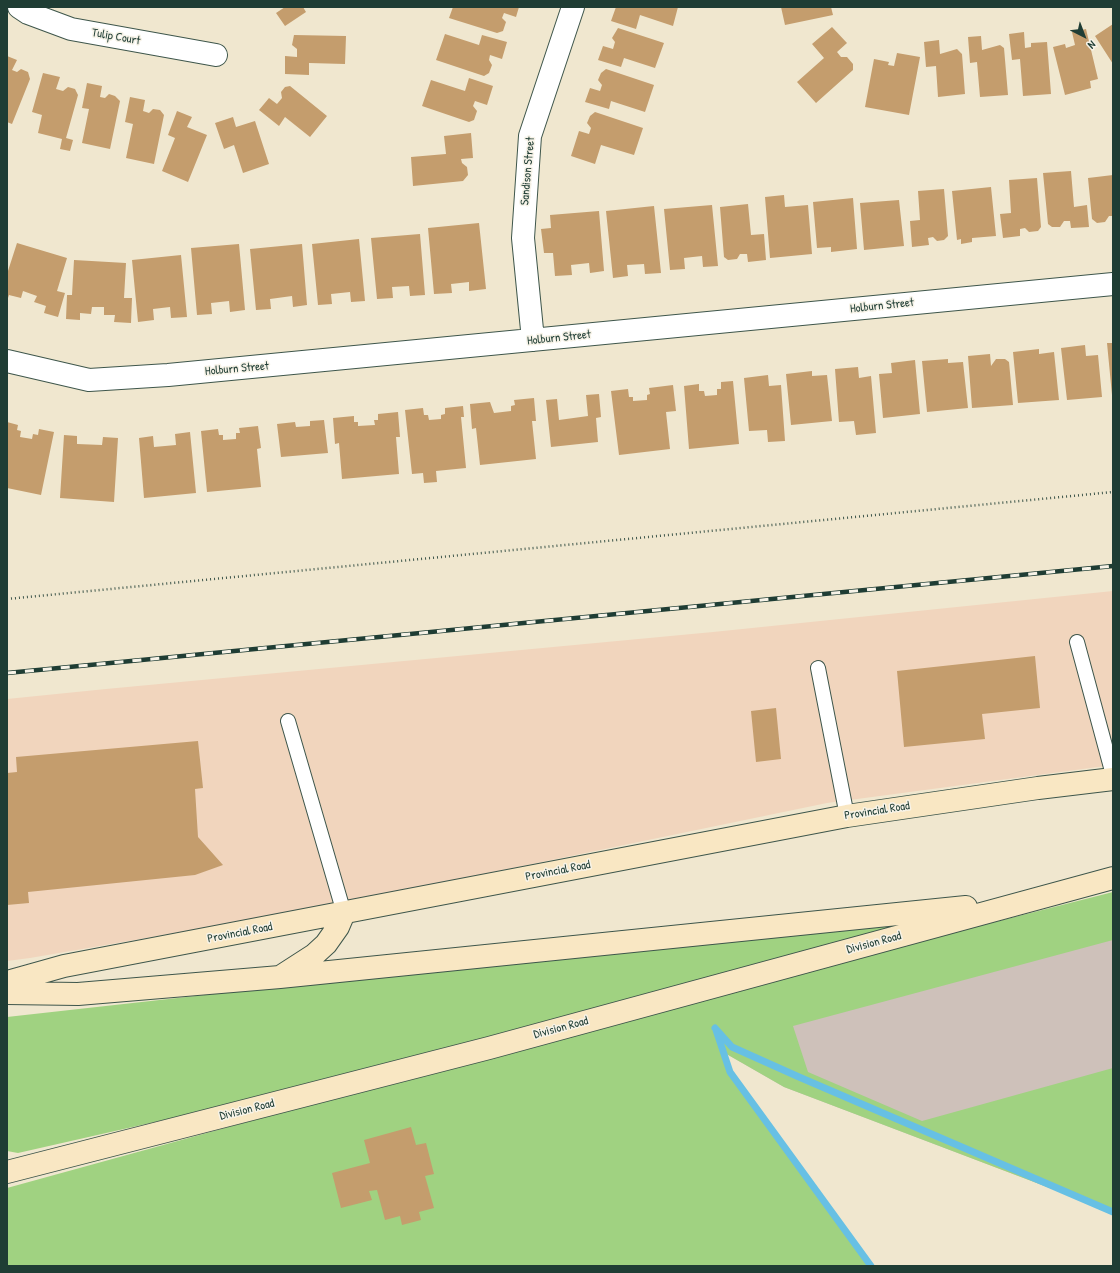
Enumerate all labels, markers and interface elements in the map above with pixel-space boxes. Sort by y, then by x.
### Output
north arrow [1064,16,1104,56]
street label: Tulip Court [91,26,141,48]
text: N [1085,38,1099,52]
street label: Sandison Street [518,136,538,206]
street label: Holburn Street [849,295,915,317]
street label: Holburn Street [526,327,592,349]
street label: Holburn Street [204,359,270,379]
street label: Provincial Road [843,799,911,823]
street label: Provincial Road [524,858,592,884]
street label: Provincial Road [206,920,274,946]
street label: Division Road [845,929,903,957]
street label: Division Road [532,1014,590,1042]
street label: Division Road [218,1096,276,1124]

